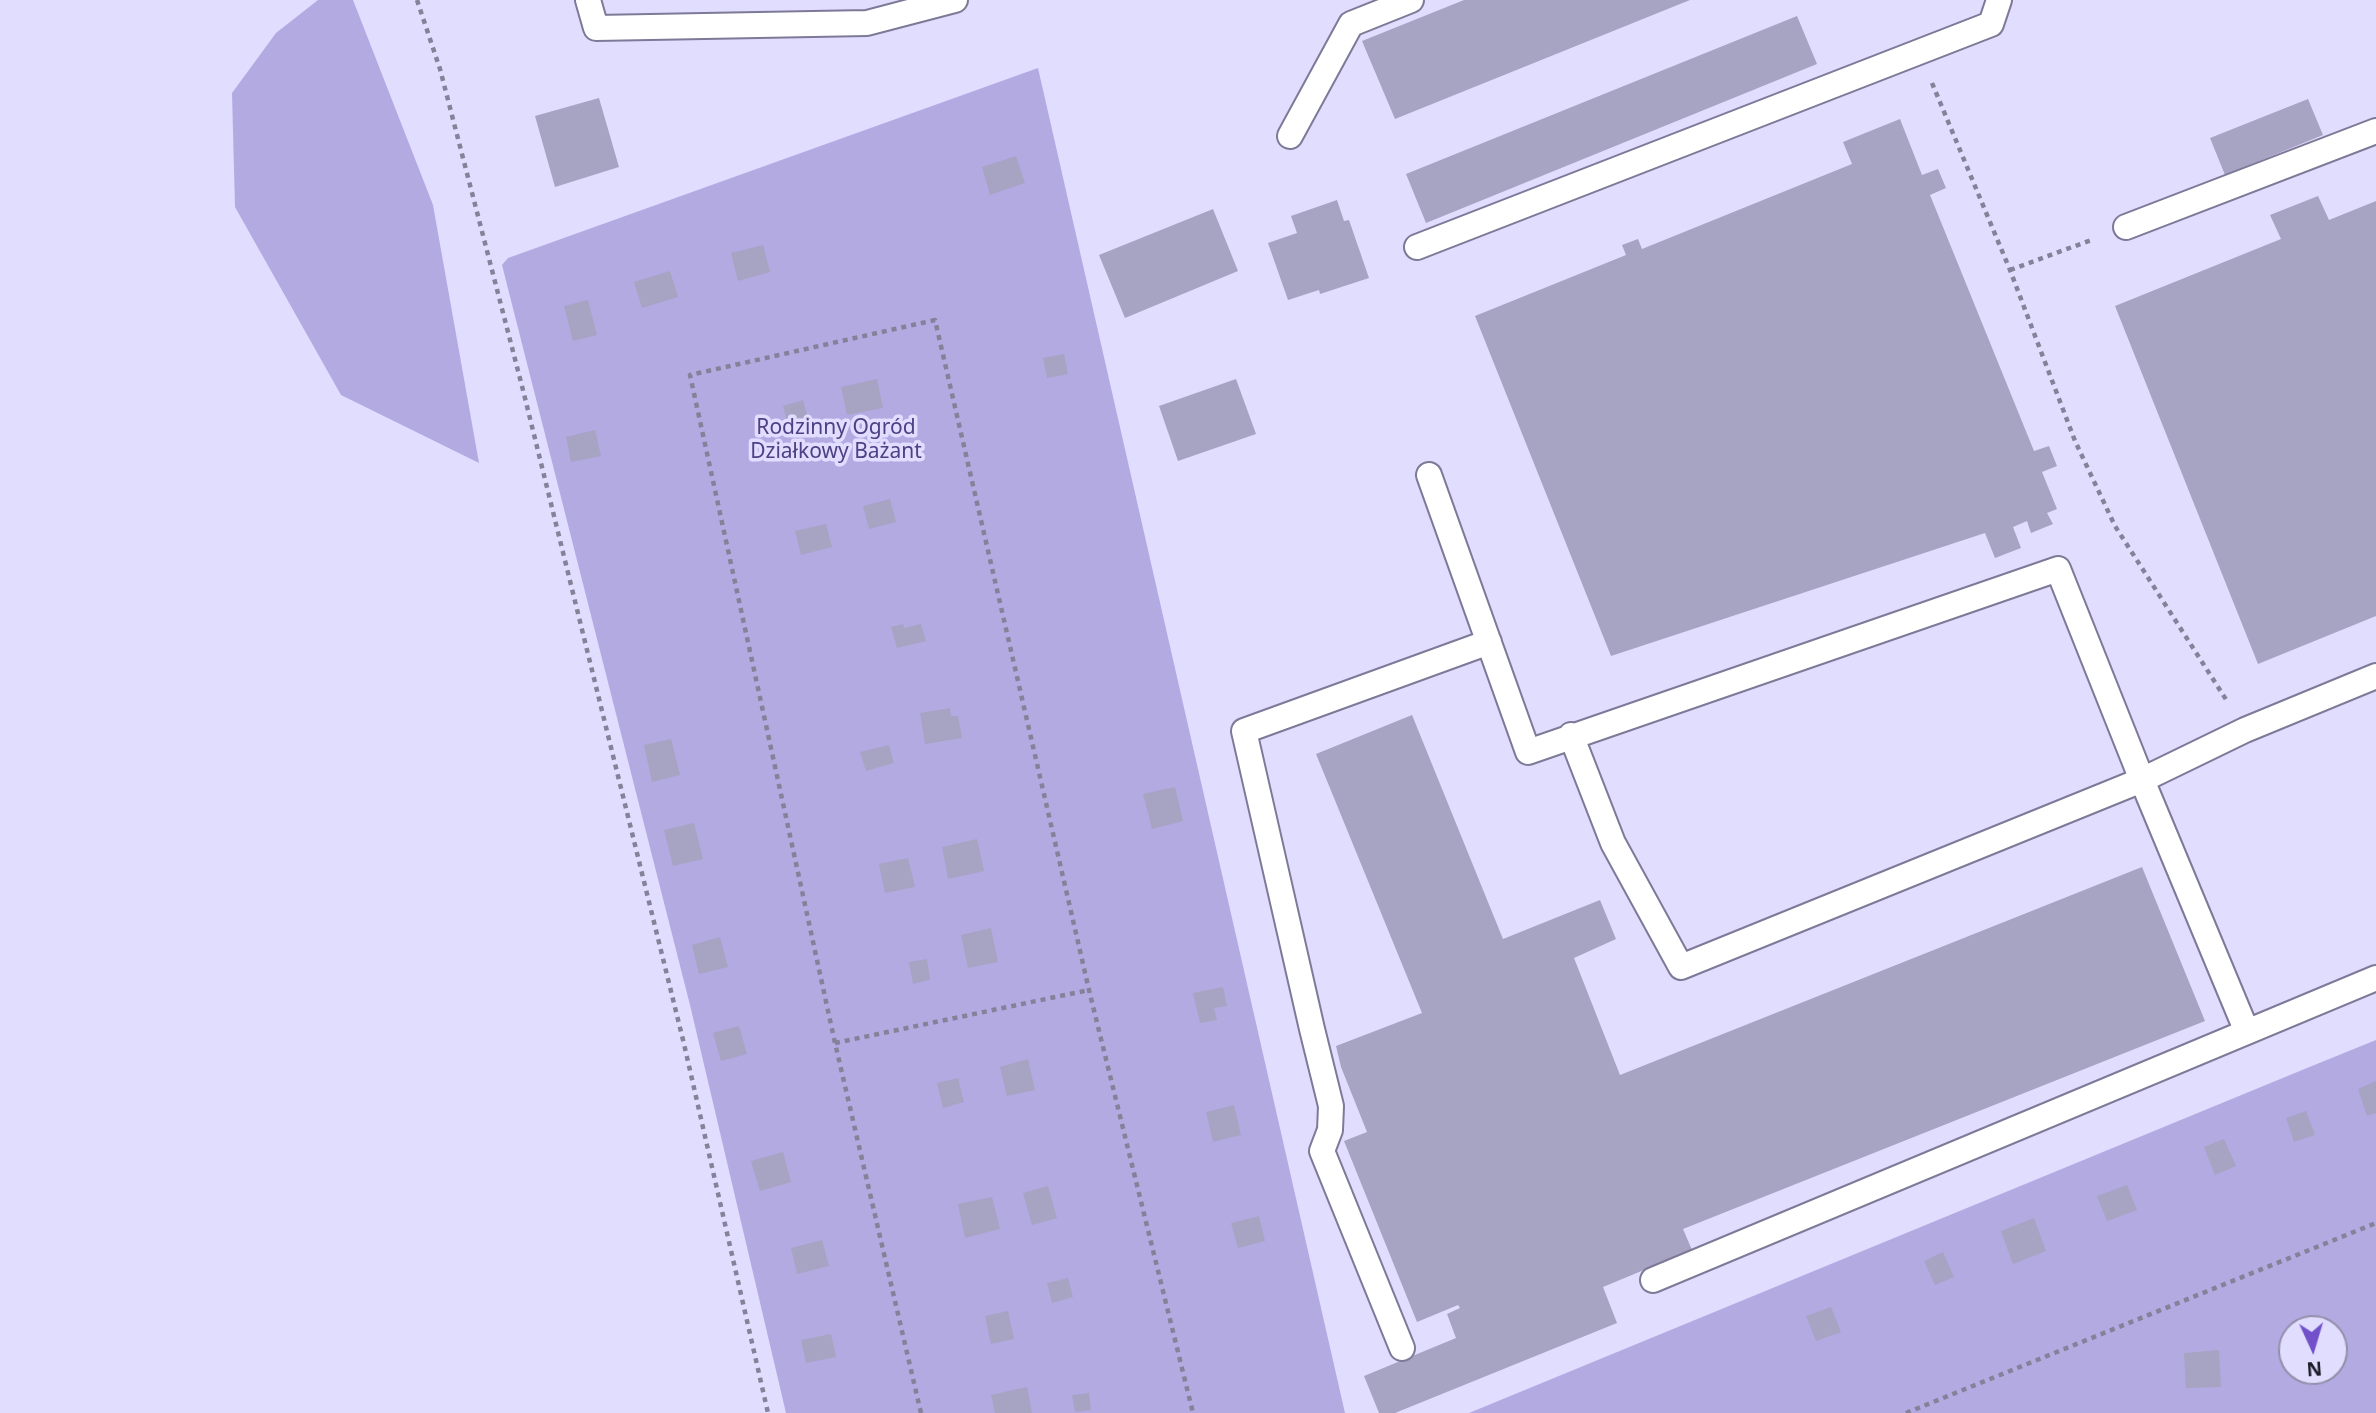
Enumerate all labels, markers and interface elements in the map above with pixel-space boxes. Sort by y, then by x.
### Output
park label: Rodzinny Ogród Działkowy Bażant [750,415,922,465]
north arrow [2278,1315,2348,1385]
text: N [2306,1355,2323,1382]

